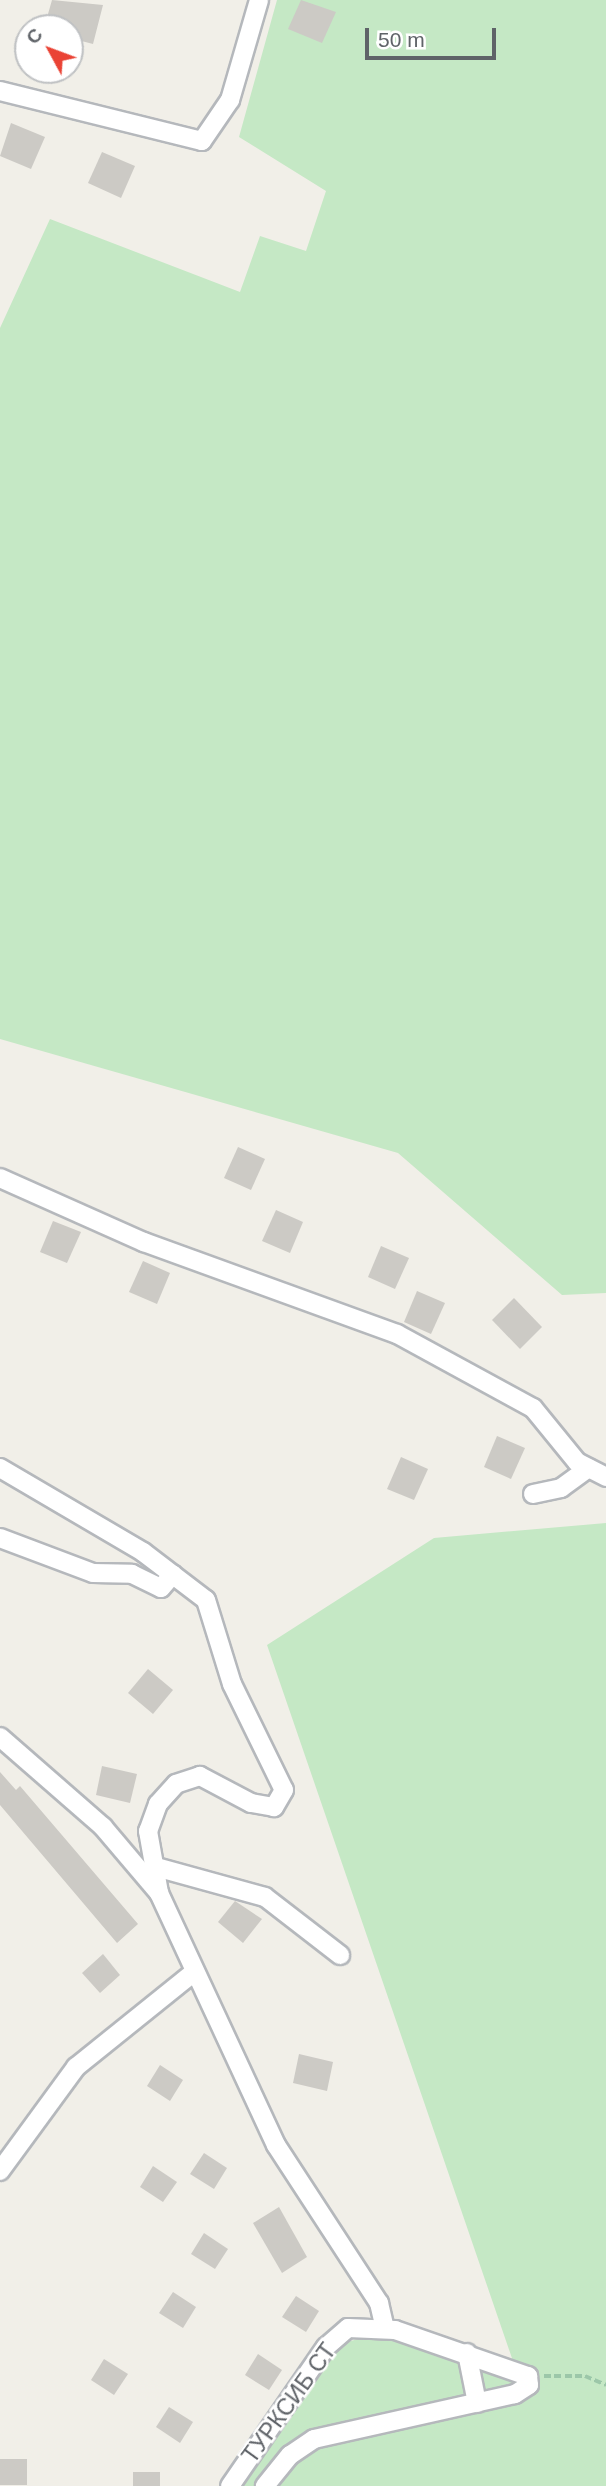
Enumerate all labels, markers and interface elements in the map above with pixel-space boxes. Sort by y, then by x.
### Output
north arrow [14,14,84,84]
scale bar [368,14,499,58]
text: С [22,24,47,48]
text: 50 m [378,28,425,51]
street label: ТУРКСИБ СТ [236,2338,342,2468]

